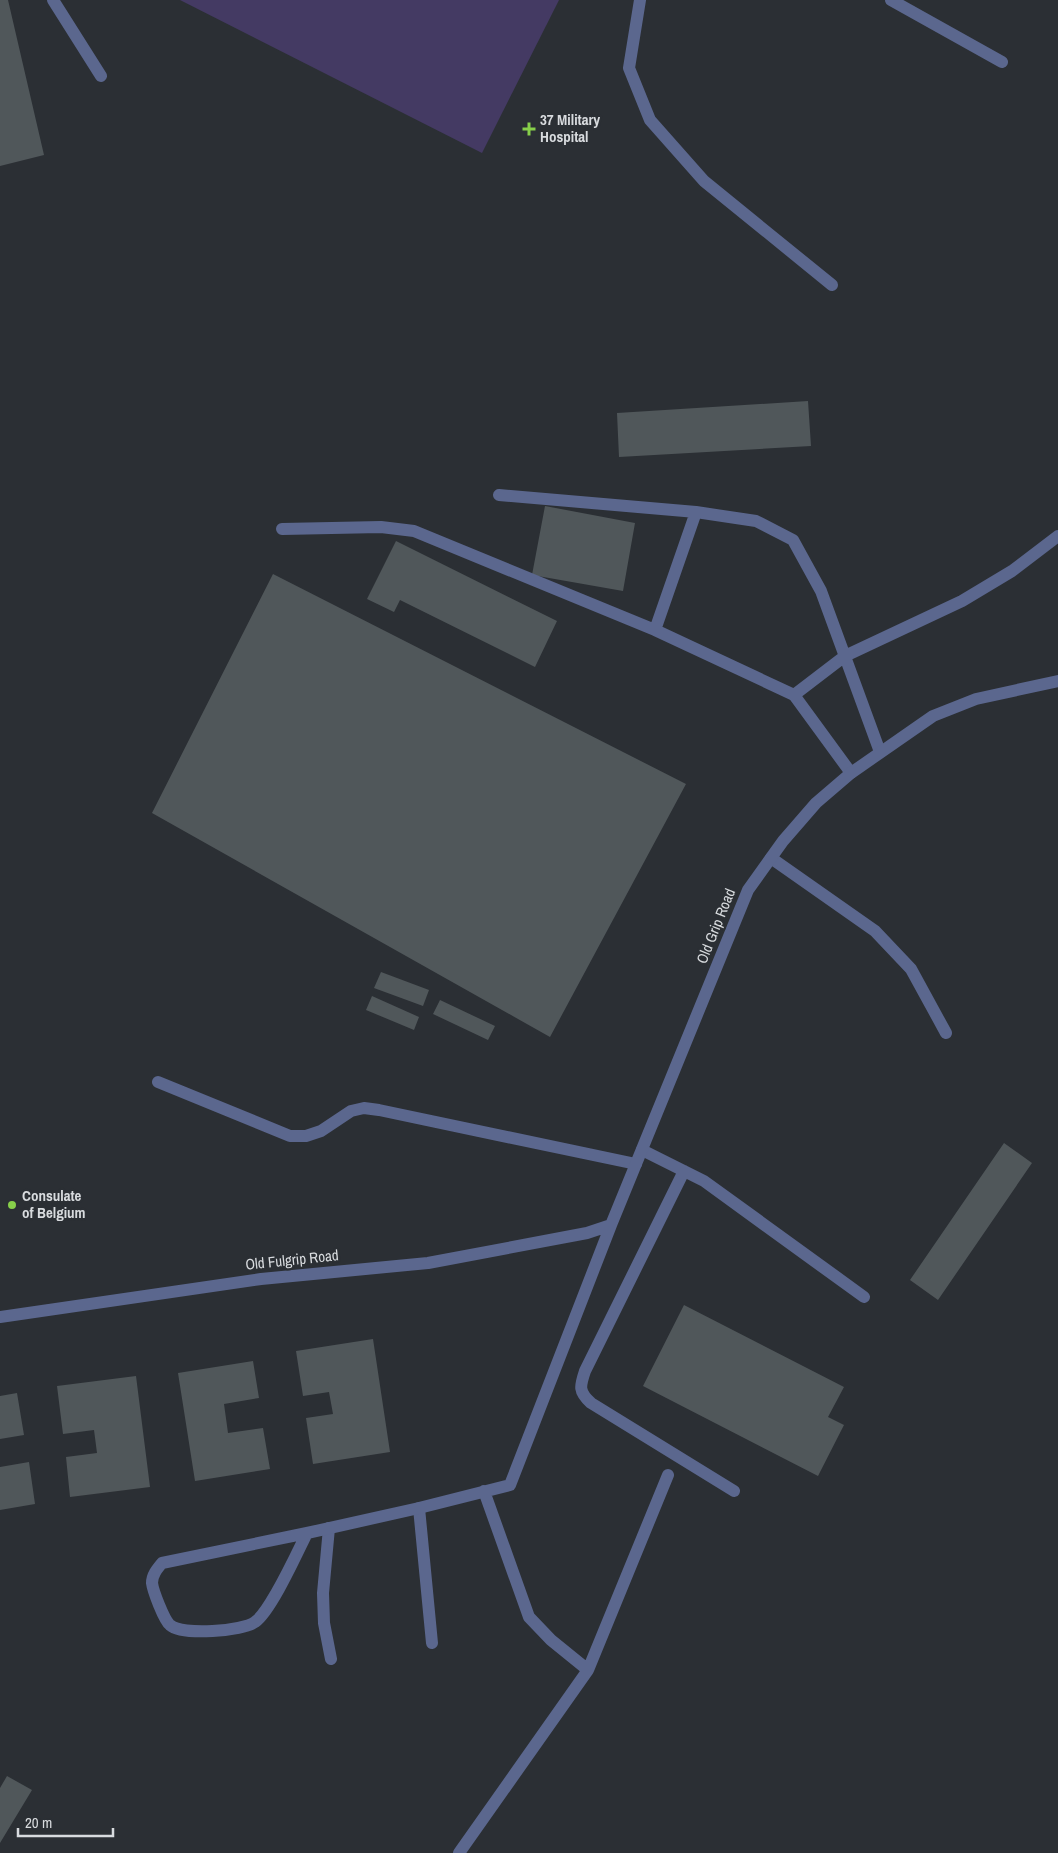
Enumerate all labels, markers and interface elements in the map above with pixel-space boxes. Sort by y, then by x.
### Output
place label: 37 Military Hospital [540,109,600,147]
marker: 37 Military Hospital [522,122,536,136]
street label: Old Grip Road [691,885,740,967]
place label: Consulate of Belgium [22,1185,86,1223]
marker: Consulate of Belgium [6,1199,18,1211]
street label: Old Fulgrip Road [244,1244,340,1275]
scale bar [18,1806,112,1838]
text: 20 m [25,1812,52,1833]

